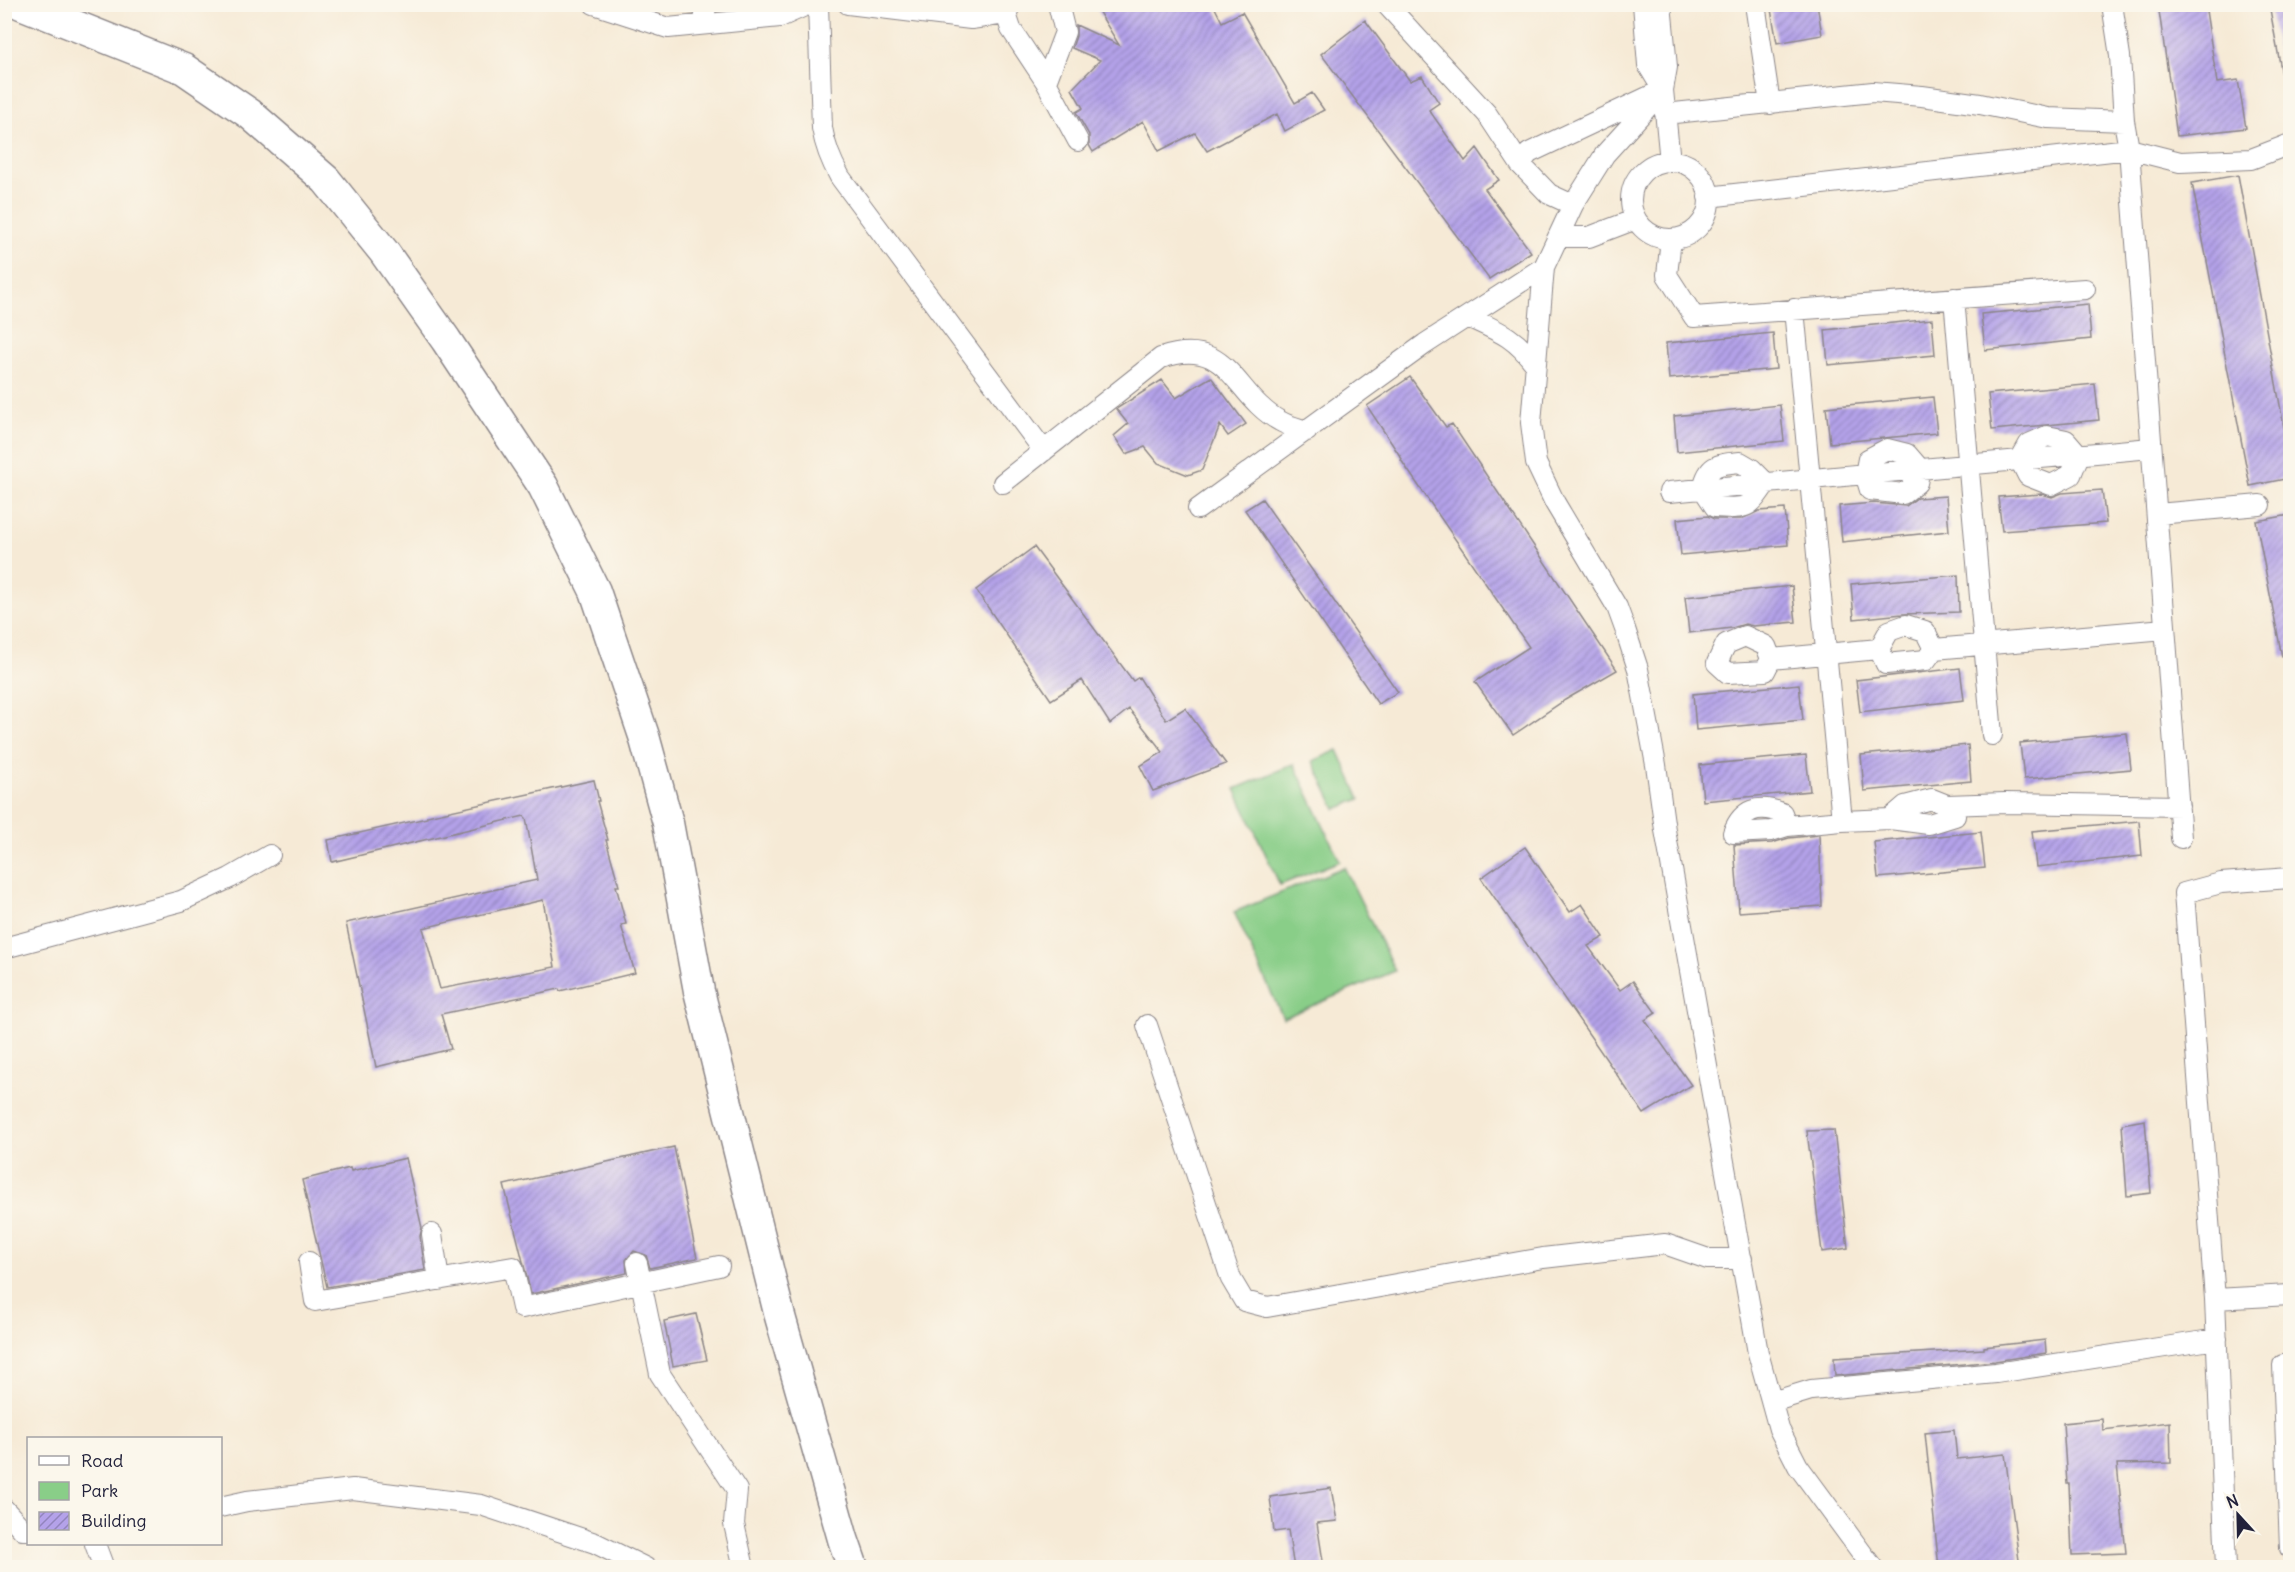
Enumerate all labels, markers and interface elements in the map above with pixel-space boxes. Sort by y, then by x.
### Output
legend [27,1437,222,1545]
text: Road [81,1449,124,1472]
text: Park [81,1479,118,1502]
north arrow [2208,1485,2268,1545]
text: N [2224,1490,2241,1512]
text: Building [81,1509,146,1532]

